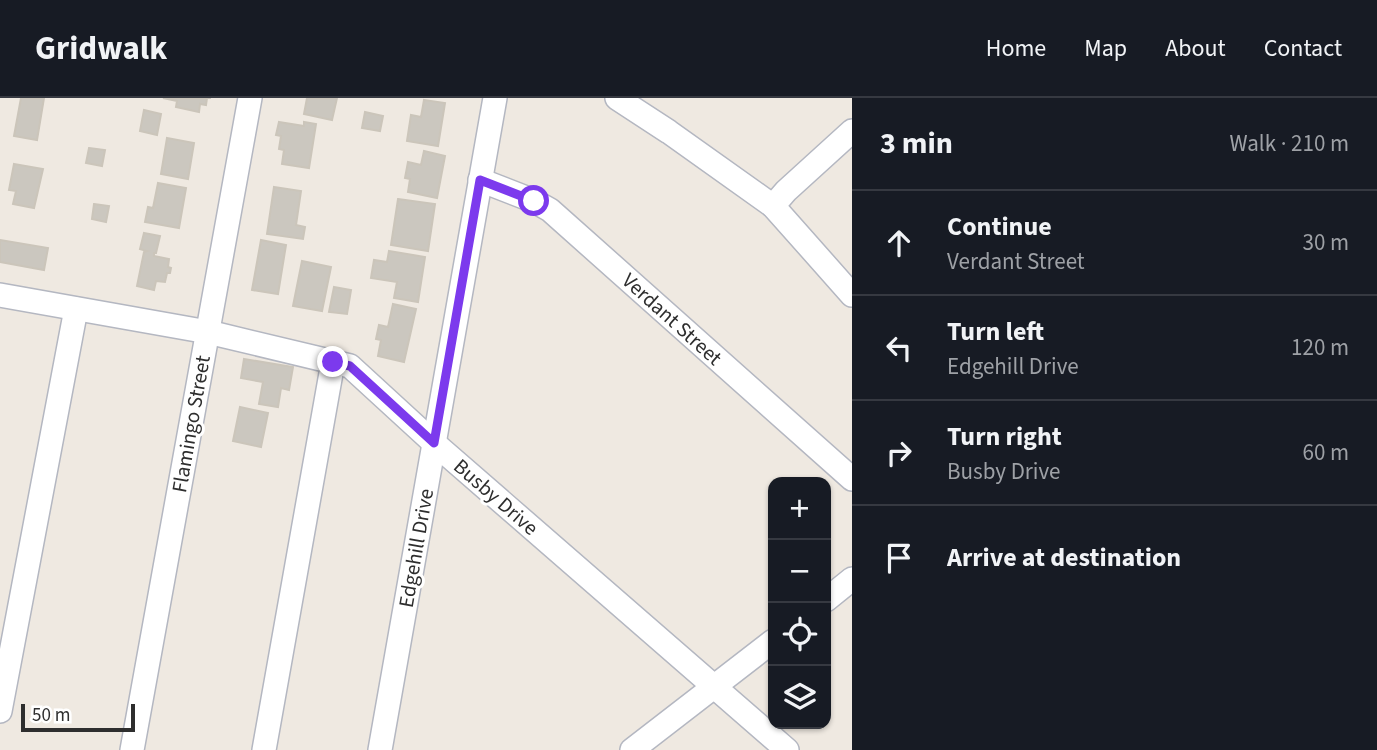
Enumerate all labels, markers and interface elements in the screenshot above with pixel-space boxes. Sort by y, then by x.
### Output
text: Gridwalk [35,25,167,72]
text: Home [986,31,1046,66]
text: Map [1084,31,1127,66]
text: About [1165,31,1226,66]
text: Contact [1264,31,1342,66]
text: 3 min [880,122,953,165]
text: Walk · 210 m [1230,127,1349,160]
route start [518,185,549,216]
text: Continue [947,208,1052,245]
icon: ahead [880,224,918,262]
text: 30 m [1302,226,1349,259]
text: Verdant Street [947,245,1085,278]
street label: Verdant Street [615,266,729,372]
text: Turn left [947,313,1044,350]
icon: left [880,329,918,367]
text: 120 m [1291,331,1349,364]
route end [317,346,348,377]
text: Edgehill Drive [947,350,1079,383]
street label: Flamingo Street [164,353,218,495]
text: Turn right [947,418,1062,455]
icon: right [880,434,918,472]
text: 60 m [1302,436,1349,469]
street label: Busby Drive [447,452,545,542]
text: Busby Drive [947,455,1061,488]
map controls [768,477,831,729]
button: + [768,477,831,540]
street label: Edgehill Drive [391,486,441,610]
icon: arrive [880,539,918,577]
text: Arrive at destination [947,539,1181,576]
button: − [768,540,831,603]
button: locate [768,603,831,666]
button: layers [768,666,831,729]
scale bar [21,701,135,733]
text: 50 m [32,702,70,729]

